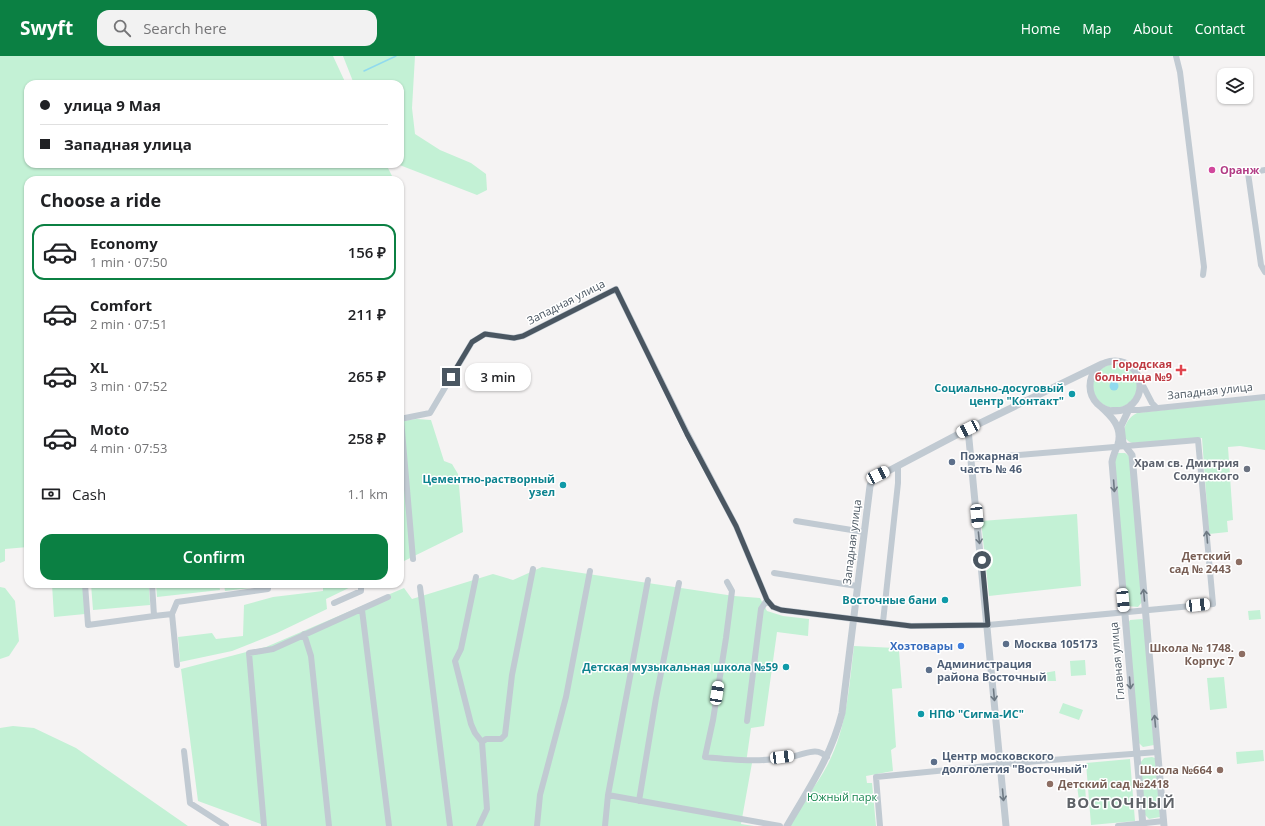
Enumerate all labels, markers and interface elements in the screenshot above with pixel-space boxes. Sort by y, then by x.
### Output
search box [97,10,377,46]
text: Swyft [20,15,73,41]
icon: search [111,17,133,39]
text: Search here [143,18,227,38]
text: Home [1021,19,1060,38]
text: Map [1082,19,1111,38]
text: About [1133,19,1173,38]
text: Contact [1195,19,1245,38]
map controls [1217,68,1253,104]
button: layers [1217,68,1253,104]
text: улица 9 Мая [64,95,161,115]
text: Западная улица [64,134,192,154]
place label: Оранж [1220,162,1260,177]
marker: Оранж [1207,165,1217,175]
text: Choose a ride [40,188,161,212]
text: Economy [90,233,158,253]
icon: car [42,234,78,270]
text: 156 ₽ [348,242,386,262]
text: 1 min · 07:50 [90,253,167,271]
street label: Западная улица [524,275,607,328]
text: Comfort [90,295,152,315]
icon: car [42,296,78,332]
text: 211 ₽ [348,304,386,324]
text: 2 min · 07:51 [90,315,167,333]
place label: Городская больница №9 [1095,356,1172,384]
text: XL [90,357,108,377]
icon: car [42,358,78,394]
callout: 3 min [465,363,531,391]
marker: Городская больница №9 [1175,364,1187,376]
text: 265 ₽ [348,366,386,386]
route end [442,368,460,386]
text: 3 min [480,368,516,386]
text: 3 min · 07:52 [90,377,167,395]
street label: Западная улица [1167,379,1253,402]
place label: Социально-досуговый центр "Контакт" [934,380,1064,408]
marker: Социально-досуговый центр "Контакт" [1067,389,1077,399]
car [955,418,981,440]
text: Moto [90,419,129,439]
icon: car [42,420,78,456]
text: 258 ₽ [348,428,386,448]
text: 4 min · 07:53 [90,439,167,457]
place label: Пожарная часть № 46 [960,448,1022,476]
place label: Храм св. Дмитрия Солунского [1134,455,1239,483]
marker: Пожарная часть № 46 [947,457,957,467]
car [865,464,891,486]
marker: Храм св. Дмитрия Солунского [1242,464,1252,474]
place label: Цементно-растворный узел [423,471,555,499]
one-way arrow [1111,479,1118,492]
marker: Цементно-растворный узел [558,480,568,490]
icon: cash [40,483,62,505]
text: Cash [72,484,106,504]
text: 1.1 km [347,485,388,503]
street label: Западная улица [839,499,864,585]
car [970,504,984,528]
one-way arrow [976,531,983,544]
one-way arrow [1203,531,1211,544]
button: Confirm [40,534,388,580]
place label: Детский сад № 2443 [1169,548,1231,576]
route start [973,551,991,569]
marker: Детский сад № 2443 [1234,557,1244,567]
car [1116,588,1130,612]
one-way arrow [1140,588,1148,601]
place label: Восточные бани [842,592,937,607]
marker: Восточные бани [940,595,950,605]
car [1185,598,1211,612]
street label: Главная улица [1106,621,1127,701]
place label: Москва 105173 [1014,636,1098,651]
place label: Хозтовары [890,638,953,653]
marker: Москва 105173 [1001,639,1011,649]
place label: Школа № 1748. Корпус 7 [1149,640,1234,668]
marker: Хозтовары [956,641,966,651]
marker: Школа № 1748. Корпус 7 [1237,649,1247,659]
place label: Администрация района Восточный [937,656,1047,684]
place label: Детская музыкальная школа №59 [582,659,778,674]
marker: Детская музыкальная школа №59 [781,662,791,672]
marker: Администрация района Восточный [924,665,934,675]
one-way arrow [1127,676,1134,689]
car [709,680,725,706]
one-way arrow [991,688,998,701]
place label: НПФ "Сигма-ИС" [929,706,1024,721]
marker: НПФ "Сигма-ИС" [916,709,926,719]
one-way arrow [1151,715,1159,728]
place label: Центр московского долголетия "Восточный" [942,748,1087,776]
car [769,750,795,764]
marker: Центр московского долголетия "Восточный" [929,757,939,767]
place label: Школа №664 [1140,762,1213,777]
marker: Школа №664 [1215,765,1225,775]
place label: Детский сад №2418 [1058,776,1169,791]
marker: Детский сад №2418 [1045,779,1055,789]
one-way arrow [999,788,1007,801]
park label: Южный парк [807,789,877,804]
district label: ВОСТОЧНЫЙ [1066,792,1176,812]

